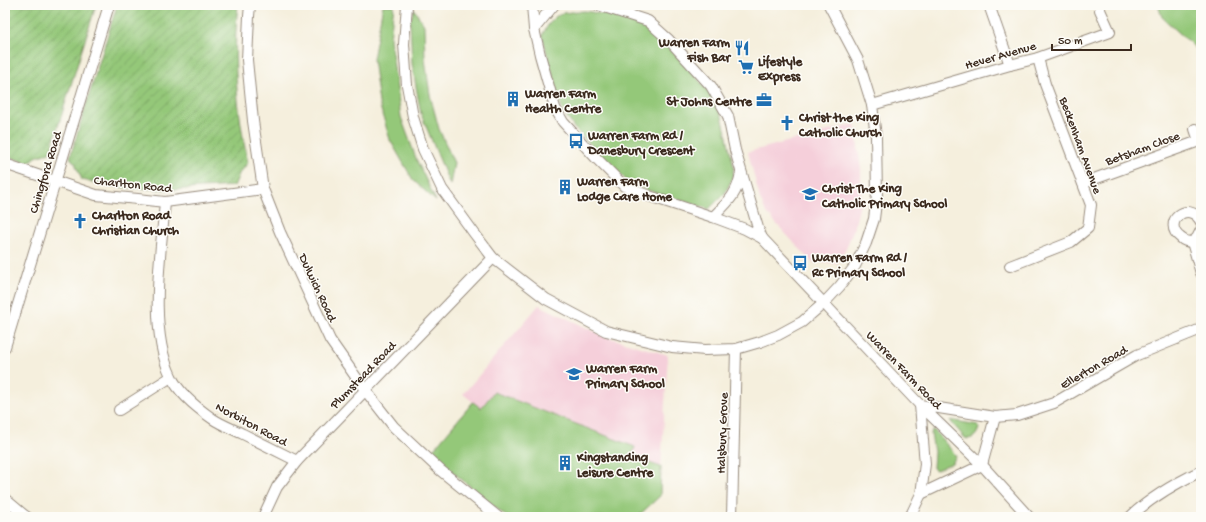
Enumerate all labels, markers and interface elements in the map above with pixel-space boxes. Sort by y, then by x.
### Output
scale bar [1052,26,1131,52]
text: 50 m [1058,35,1083,49]
place label: Warren Farm Fish Bar [658,36,731,66]
restaurant icon: Warren Farm Fish Bar [733,39,751,57]
street label: Hever Avenue [963,39,1038,74]
place label: Lifestyle Express [758,54,804,86]
supermarket icon: Lifestyle Express [737,58,755,76]
place label: Warren Farm Health Centre [524,87,602,117]
building icon: Warren Farm Health Centre [504,90,522,108]
office icon: St Johns Centre [755,91,773,109]
street label: Beckenham Avenue [1055,94,1104,197]
place label: St Johns Centre [666,95,753,110]
place label: Christ the King Catholic Church [798,111,882,141]
church icon: Christ the King Catholic Church [778,114,796,132]
street label: Chingford Road [27,129,66,215]
place label: Warren Farm Rd / Danesbury Crescent [587,129,696,159]
street label: Betsham Close [1103,129,1182,170]
bus stop icon: Warren Farm Rd / Danesbury Crescent [567,132,585,150]
street label: Charlton Road [93,174,174,197]
place label: Warren Farm Lodge Care Home [576,175,673,205]
building icon: Warren Farm Lodge Care Home [556,178,574,196]
place label: Christ The King Catholic Primary School [821,182,948,212]
school or university icon: Christ The King Catholic Primary School [801,185,819,203]
place label: Charlton Road Christian Church [91,209,179,239]
church icon: Charlton Road Christian Church [71,212,89,230]
street label: Dulwich Road [294,251,340,326]
place label: Warren Farm Rd / Rc Primary School [811,251,908,281]
bus stop icon: Warren Farm Rd / Rc Primary School [791,254,809,272]
street label: Warren Farm Road [862,329,945,414]
street label: Plumstead Road [327,338,401,413]
street label: Ellerton Road [1058,342,1132,393]
place label: Warren Farm Primary School [585,362,665,392]
school or university icon: Warren Farm Primary School [565,365,583,383]
street label: Halsbury Grove [715,392,732,474]
street label: Norbiton Road [212,400,291,451]
place label: Kingstanding Leisure Centre [576,451,654,481]
building icon: Kingstanding Leisure Centre [556,454,574,472]

